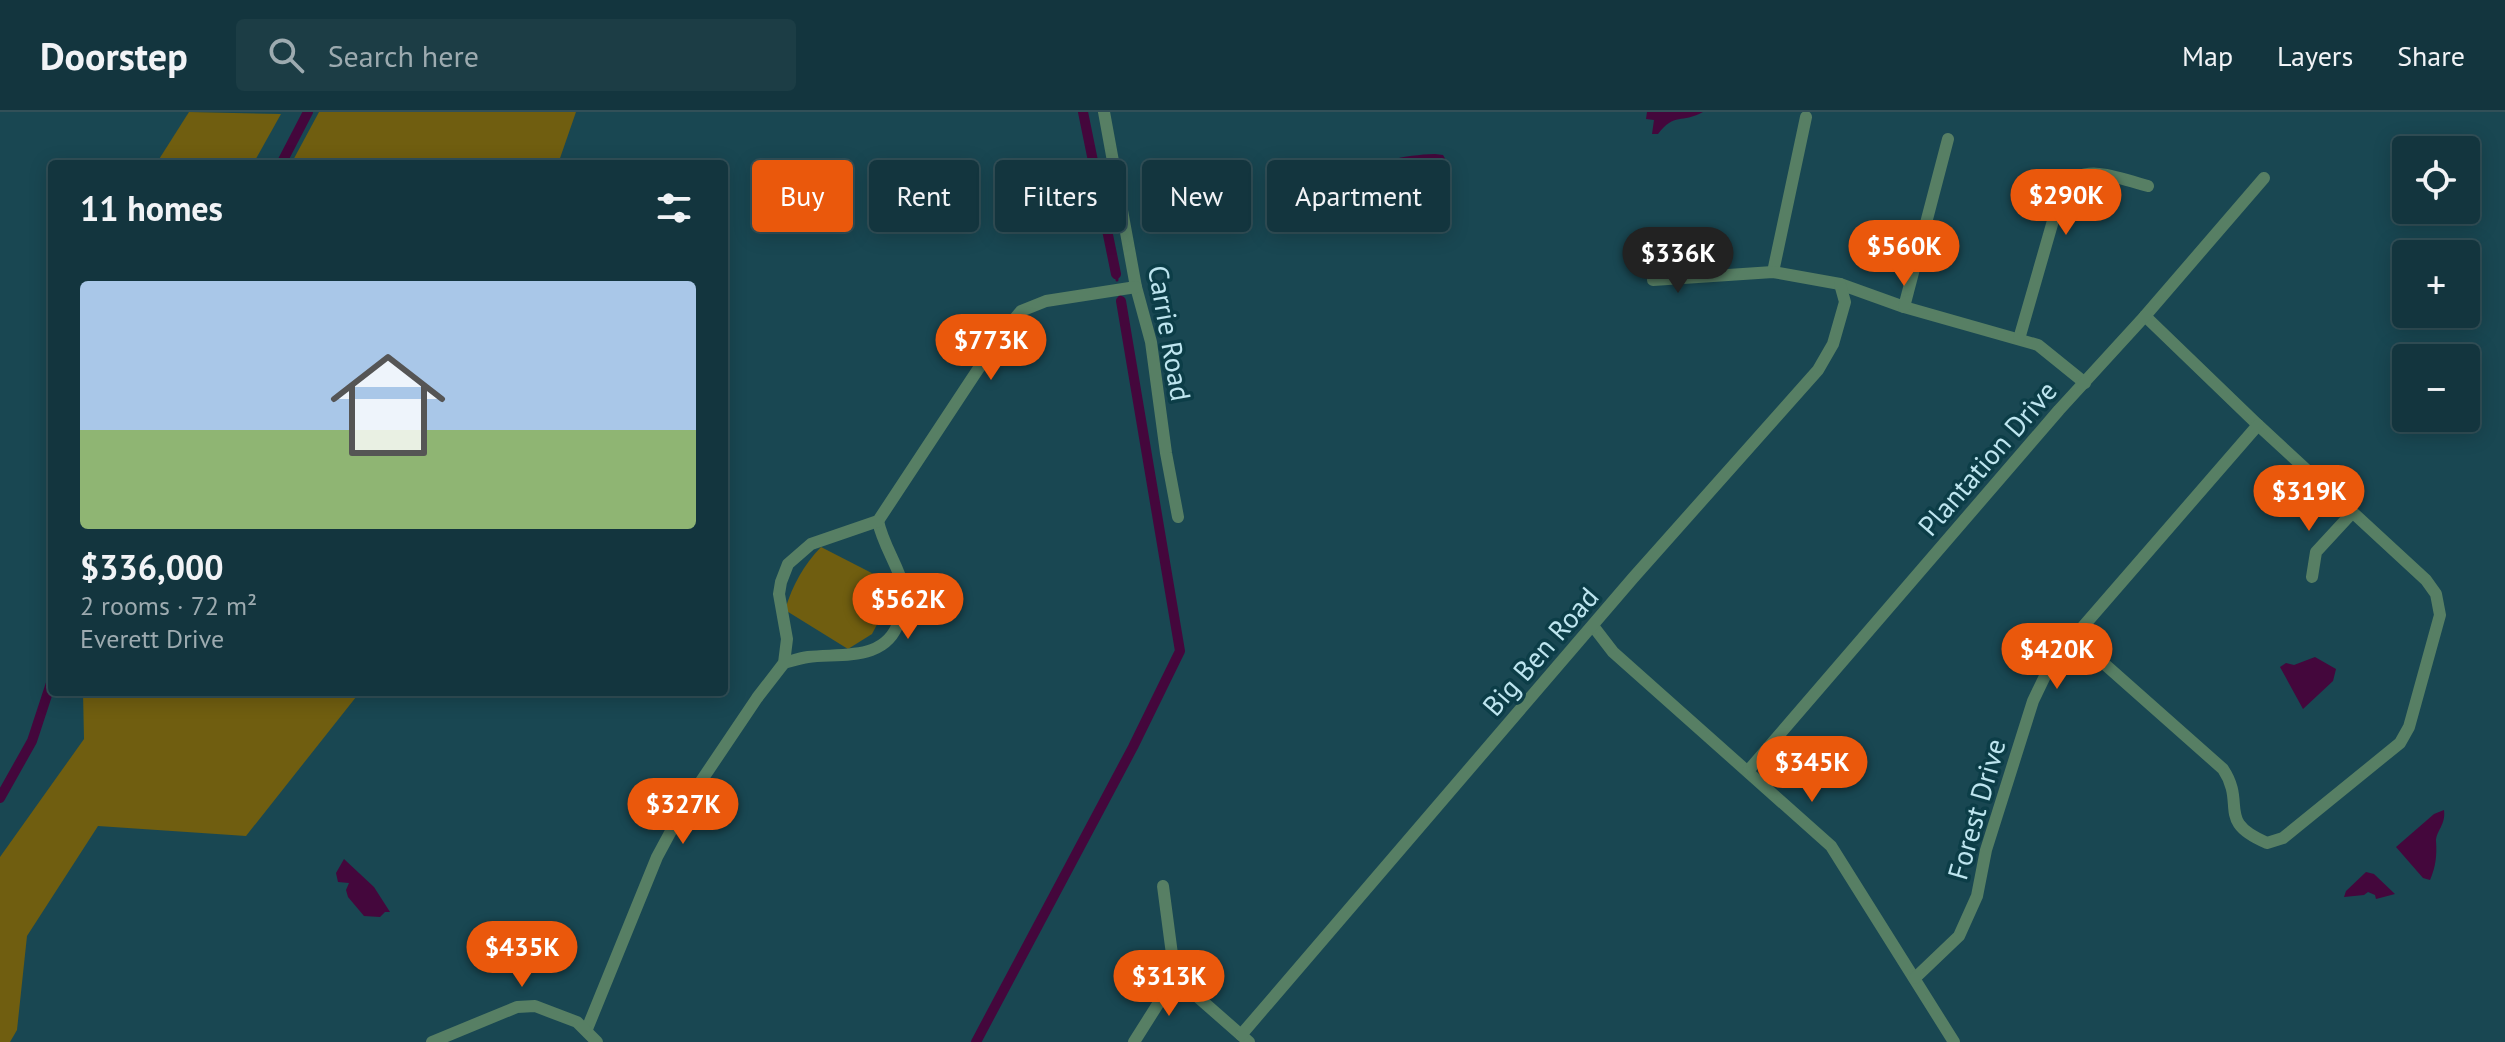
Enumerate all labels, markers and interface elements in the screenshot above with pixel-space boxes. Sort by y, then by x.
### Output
search box [236,19,796,91]
text: Doorstep [40,31,188,80]
icon: search [264,33,308,77]
text: Search here [328,36,479,75]
text: Map [2182,37,2233,74]
text: Layers [2277,37,2353,74]
text: Share [2397,37,2465,74]
map controls [2392,136,2480,432]
button: locate [2392,136,2480,224]
chip: Buy [752,160,853,232]
chip: Rent [869,160,979,232]
chip: Filters [995,160,1126,232]
chip: New [1142,160,1251,232]
chip: Apartment [1267,160,1450,232]
pin: $290K [2010,169,2122,237]
text: $290K [2028,178,2104,211]
text: 11 homes [80,186,223,230]
icon: filters [652,186,696,230]
pin: $560K [1848,220,1960,288]
pin: $336K [1622,227,1734,295]
text: $560K [1866,229,1942,262]
text: $336K [1640,236,1716,269]
button: + [2392,240,2480,328]
street label: Carrie Road [1140,262,1200,404]
pin: $773K [935,314,1047,382]
text: $773K [953,323,1029,356]
icon: home [316,333,460,477]
button: − [2392,344,2480,432]
street label: Plantation Drive [1909,373,2065,543]
pin: $319K [2253,465,2365,533]
text: $319K [2271,474,2347,507]
text: $336,000 [80,545,224,589]
pin: $562K [852,573,964,641]
street label: Big Ben Road [1474,579,1606,723]
text: $562K [870,582,946,615]
text: 2 rooms · 72 m² [80,589,257,622]
text: Everett Drive [80,622,224,655]
pin: $420K [2001,623,2113,691]
text: $420K [2019,632,2095,665]
street label: Forest Drive [1938,734,2014,884]
pin: $345K [1756,736,1868,804]
text: $345K [1774,745,1850,778]
pin: $327K [627,778,739,846]
text: $327K [645,787,721,820]
pin: $435K [466,921,578,989]
text: $435K [484,930,560,963]
pin: $313K [1113,950,1225,1018]
text: $313K [1131,959,1207,992]

